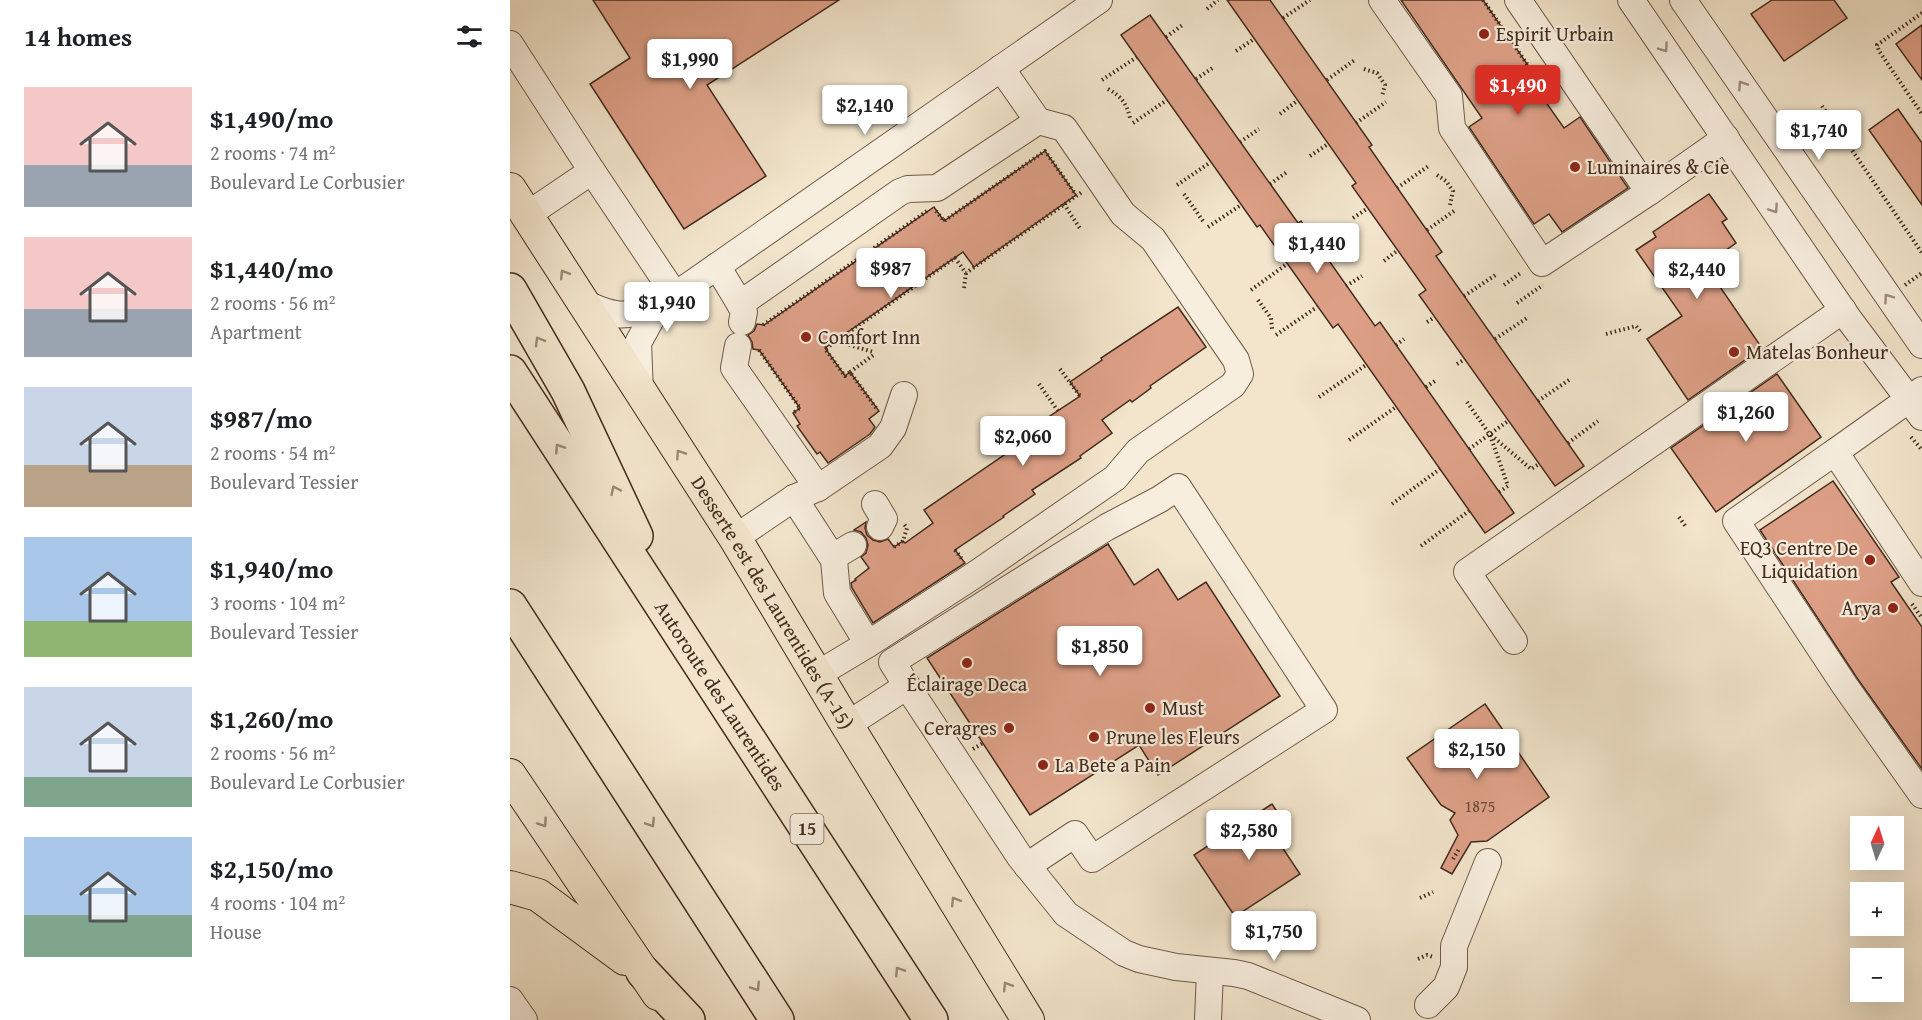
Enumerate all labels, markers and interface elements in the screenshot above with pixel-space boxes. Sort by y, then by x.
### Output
text: 14 homes [24,17,132,56]
place label: Espirit Urbain [1496,19,1614,48]
icon: filters [453,20,486,53]
marker: Espirit Urbain [1477,27,1491,41]
pin: $1,990 [641,39,739,90]
one-way arrow [1657,42,1668,53]
text: $1,990 [661,44,719,73]
pin: $1,490 [1469,65,1567,116]
text: $1,490 [1489,70,1547,99]
one-way arrow [1738,81,1749,92]
pin: $2,140 [816,85,914,136]
text: $2,140 [836,90,894,119]
text: $1,490/mo [210,99,333,138]
pin: $1,740 [1770,110,1868,161]
icon: home [72,111,144,183]
text: $1,740 [1790,115,1848,144]
text: 2 rooms · 74 m² [210,138,336,167]
place label: Luminaires & Cie [1587,152,1729,181]
marker: Luminaires & Cie [1568,160,1582,174]
text: Boulevard Le Corbusier [210,167,405,196]
one-way arrow [1766,203,1777,214]
pin: $1,440 [1268,223,1366,274]
text: $1,440 [1288,228,1346,257]
pin: $987 [855,248,927,299]
text: $1,440/mo [210,249,333,288]
pin: $2,440 [1648,249,1746,300]
text: $987 [870,253,912,282]
text: $2,440 [1668,254,1726,283]
icon: home [72,261,144,333]
one-way arrow [560,270,571,281]
pin: $1,940 [618,282,716,333]
text: $1,940 [638,287,696,316]
text: 2 rooms · 56 m² [210,288,336,317]
one-way arrow [1884,293,1895,304]
text: Apartment [210,317,302,346]
place label: Comfort Inn [818,322,920,351]
marker: Comfort Inn [799,330,813,344]
one-way arrow [535,337,546,347]
place label: Matelas Bonheur [1746,337,1888,366]
marker: Matelas Bonheur [1727,345,1741,359]
pin: $1,260 [1697,392,1795,443]
text: $1,260 [1717,397,1775,426]
text: $987/mo [210,399,312,438]
icon: home [72,411,144,483]
pin: $2,060 [974,416,1072,467]
text: $2,060 [994,421,1052,450]
text: 2 rooms · 54 m² [210,438,336,467]
one-way arrow [555,444,567,454]
one-way arrow [676,449,687,460]
text: Boulevard Tessier [210,467,358,496]
street label: Desserte est des Laurentides (A-15) [685,470,861,735]
one-way arrow [610,485,622,496]
place label: EQ3 Centre De Liquidation [1740,533,1858,585]
text: $1,940/mo [210,549,333,588]
marker: EQ3 Centre De Liquidation [1863,553,1877,567]
icon: home [72,561,144,633]
text: 3 rooms · 104 m² [210,588,345,617]
place label: Arya [1842,593,1882,622]
street label: Autoroute des Laurentides [648,594,793,796]
marker: Arya [1886,601,1900,615]
text: Boulevard Tessier [210,617,358,646]
pin: $1,850 [1051,626,1149,677]
text: $1,850 [1071,631,1129,660]
marker: Éclairage Deca [960,656,974,670]
place label: Éclairage Deca [907,669,1028,698]
place label: Must [1162,693,1204,722]
text: $1,260/mo [210,699,333,738]
marker: Must [1143,701,1157,715]
icon: home [72,711,144,783]
place label: Ceragres [924,713,997,742]
marker: Ceragres [1002,721,1016,735]
place label: Prune les Fleurs [1106,722,1240,751]
pin: $2,150 [1428,729,1526,780]
marker: Prune les Fleurs [1087,730,1101,744]
text: $2,150 [1448,734,1506,763]
text: 2 rooms · 56 m² [210,738,336,767]
place label: La Bete a Pain [1055,750,1171,779]
marker: La Bete a Pain [1036,758,1050,772]
text: Boulevard Le Corbusier [210,767,405,796]
house number: 1875 [1465,794,1495,818]
pin: $2,580 [1200,810,1298,861]
road number: 15 [790,814,824,844]
text: $2,580 [1220,815,1278,844]
north arrow [1850,816,1904,870]
map controls [1850,816,1904,1002]
one-way arrow [536,817,547,828]
one-way arrow [643,817,655,827]
text: $2,150/mo [210,849,333,888]
icon: home [72,861,144,933]
button: + [1850,882,1904,936]
text: 4 rooms · 104 m² [210,888,345,917]
one-way arrow [951,897,963,907]
pin: $1,750 [1225,911,1323,962]
text: $1,750 [1245,916,1303,945]
text: House [210,917,262,946]
button: − [1850,948,1904,1002]
one-way arrow [895,967,906,978]
one-way arrow [749,981,760,992]
one-way arrow [1003,982,1015,992]

